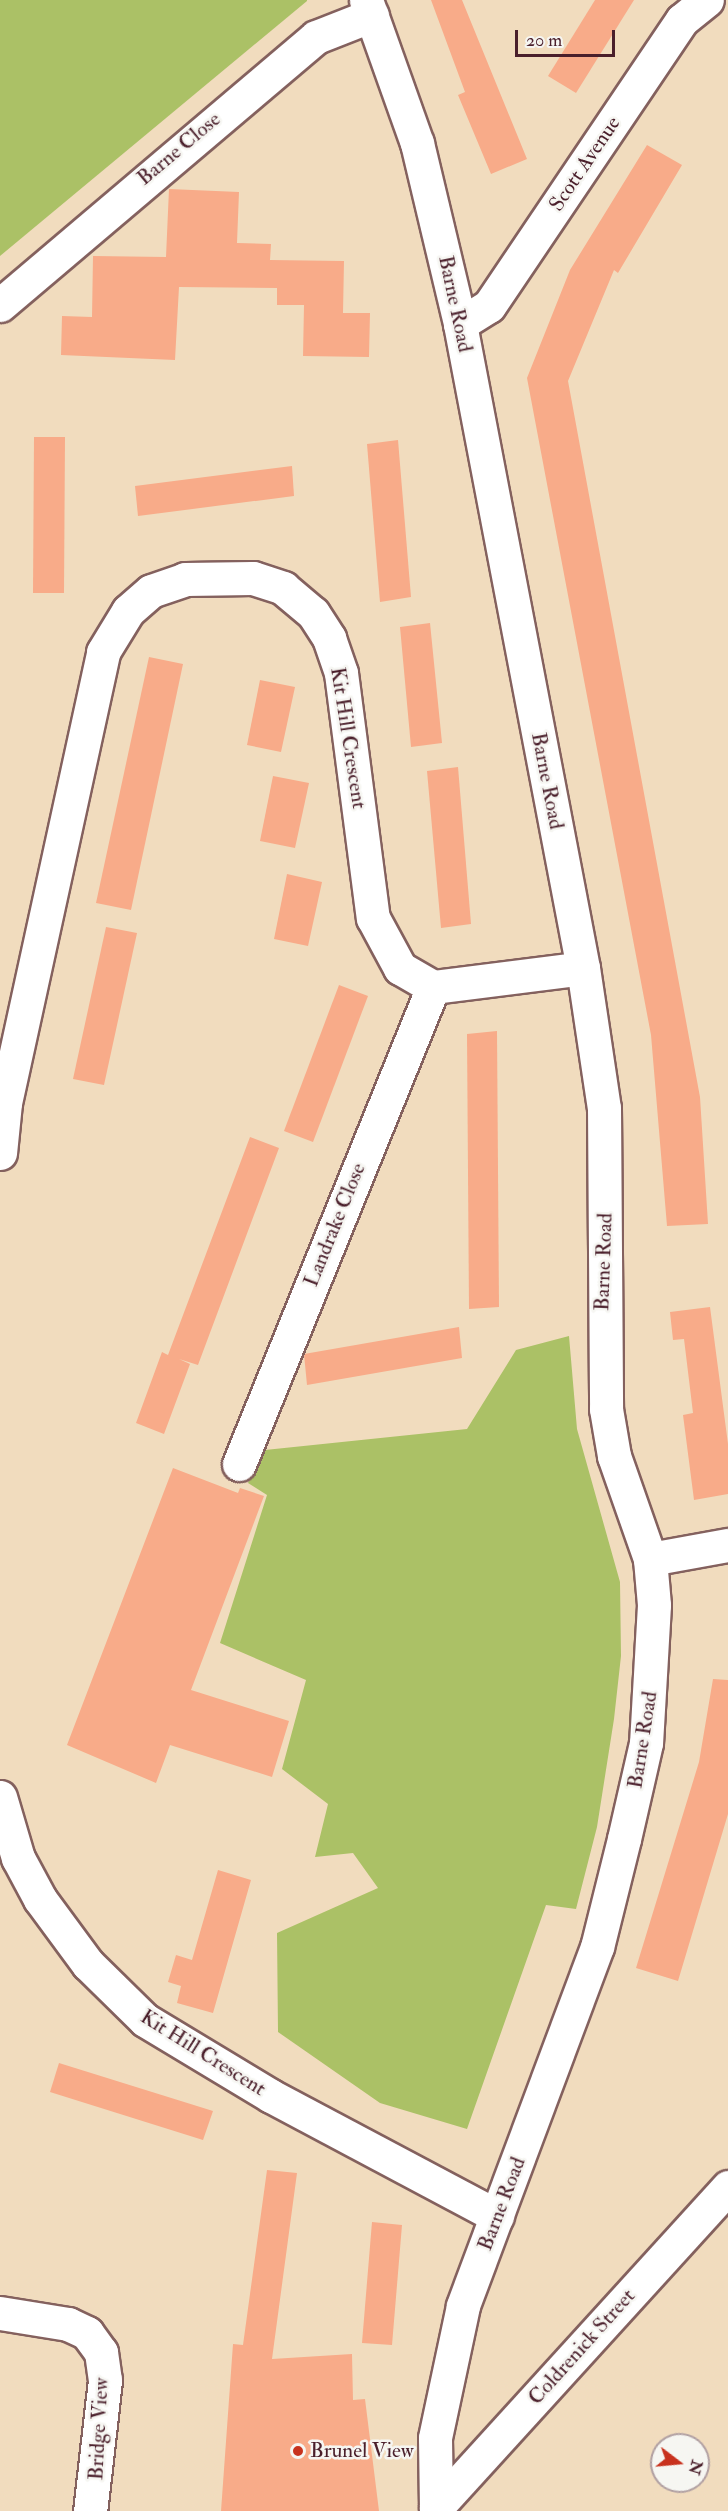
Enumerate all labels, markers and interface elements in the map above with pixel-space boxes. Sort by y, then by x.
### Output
scale bar [518,18,618,56]
text: 20 m [526,29,562,52]
street label: Barne Close [132,107,226,191]
street label: Scott Avenue [544,112,626,216]
street label: Barne Road [432,253,478,355]
street label: Kit Hill Crescent [324,665,372,811]
street label: Barne Road [525,730,569,832]
street label: Landrake Close [299,1160,371,1290]
street label: Barne Road [590,1213,618,1311]
street label: Barne Road [623,1690,663,1790]
street label: Kit Hill Crescent [136,2004,270,2102]
street label: Barne Road [473,2154,531,2254]
street label: Coldrenick Street [523,2284,641,2410]
street label: Bridge View [84,2377,114,2481]
north arrow [650,2433,710,2493]
place label: Brunel View [310,2438,414,2464]
marker: Brunel View [291,2444,305,2458]
text: N [684,2458,707,2477]

